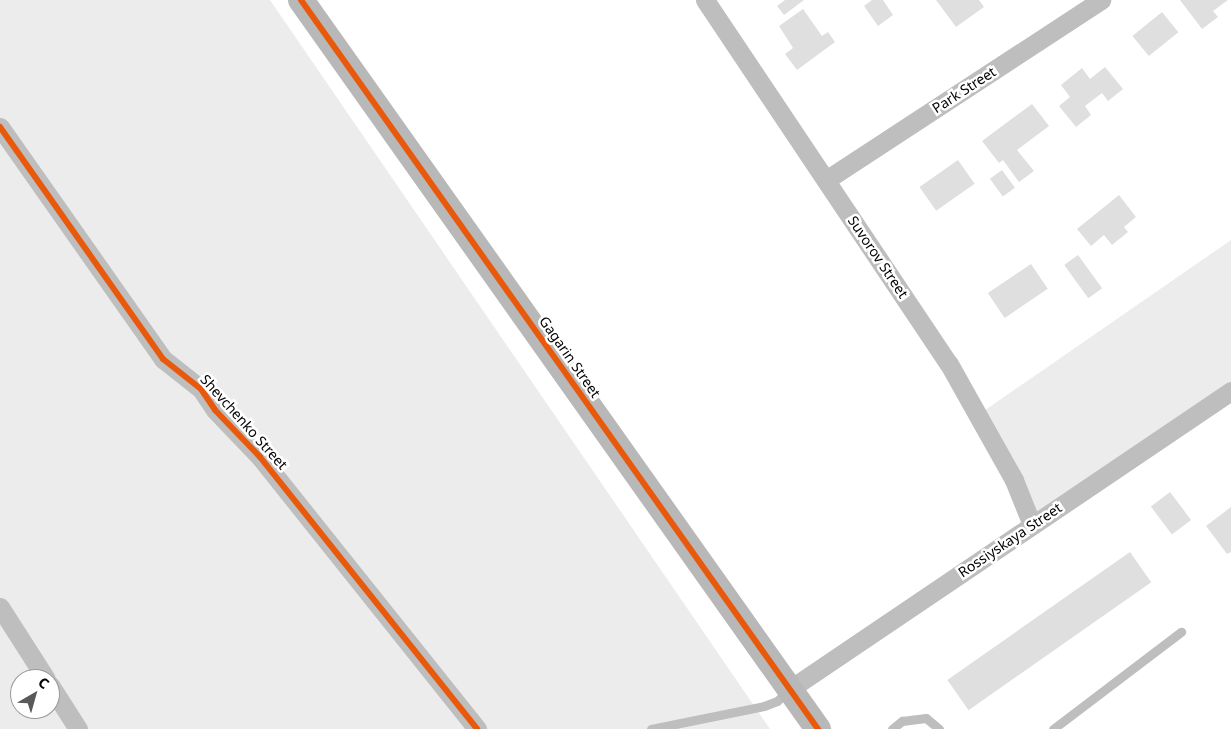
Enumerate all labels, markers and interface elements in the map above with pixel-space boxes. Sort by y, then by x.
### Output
street label: Park Street [929,63,999,117]
street label: Suvorov Street [844,213,912,301]
street label: Gagarin Street [536,313,604,401]
street label: Shevchenko Street [197,371,291,473]
street label: Rossiyskaya Street [955,499,1065,581]
north arrow [10,669,60,719]
text: С [35,672,53,693]

